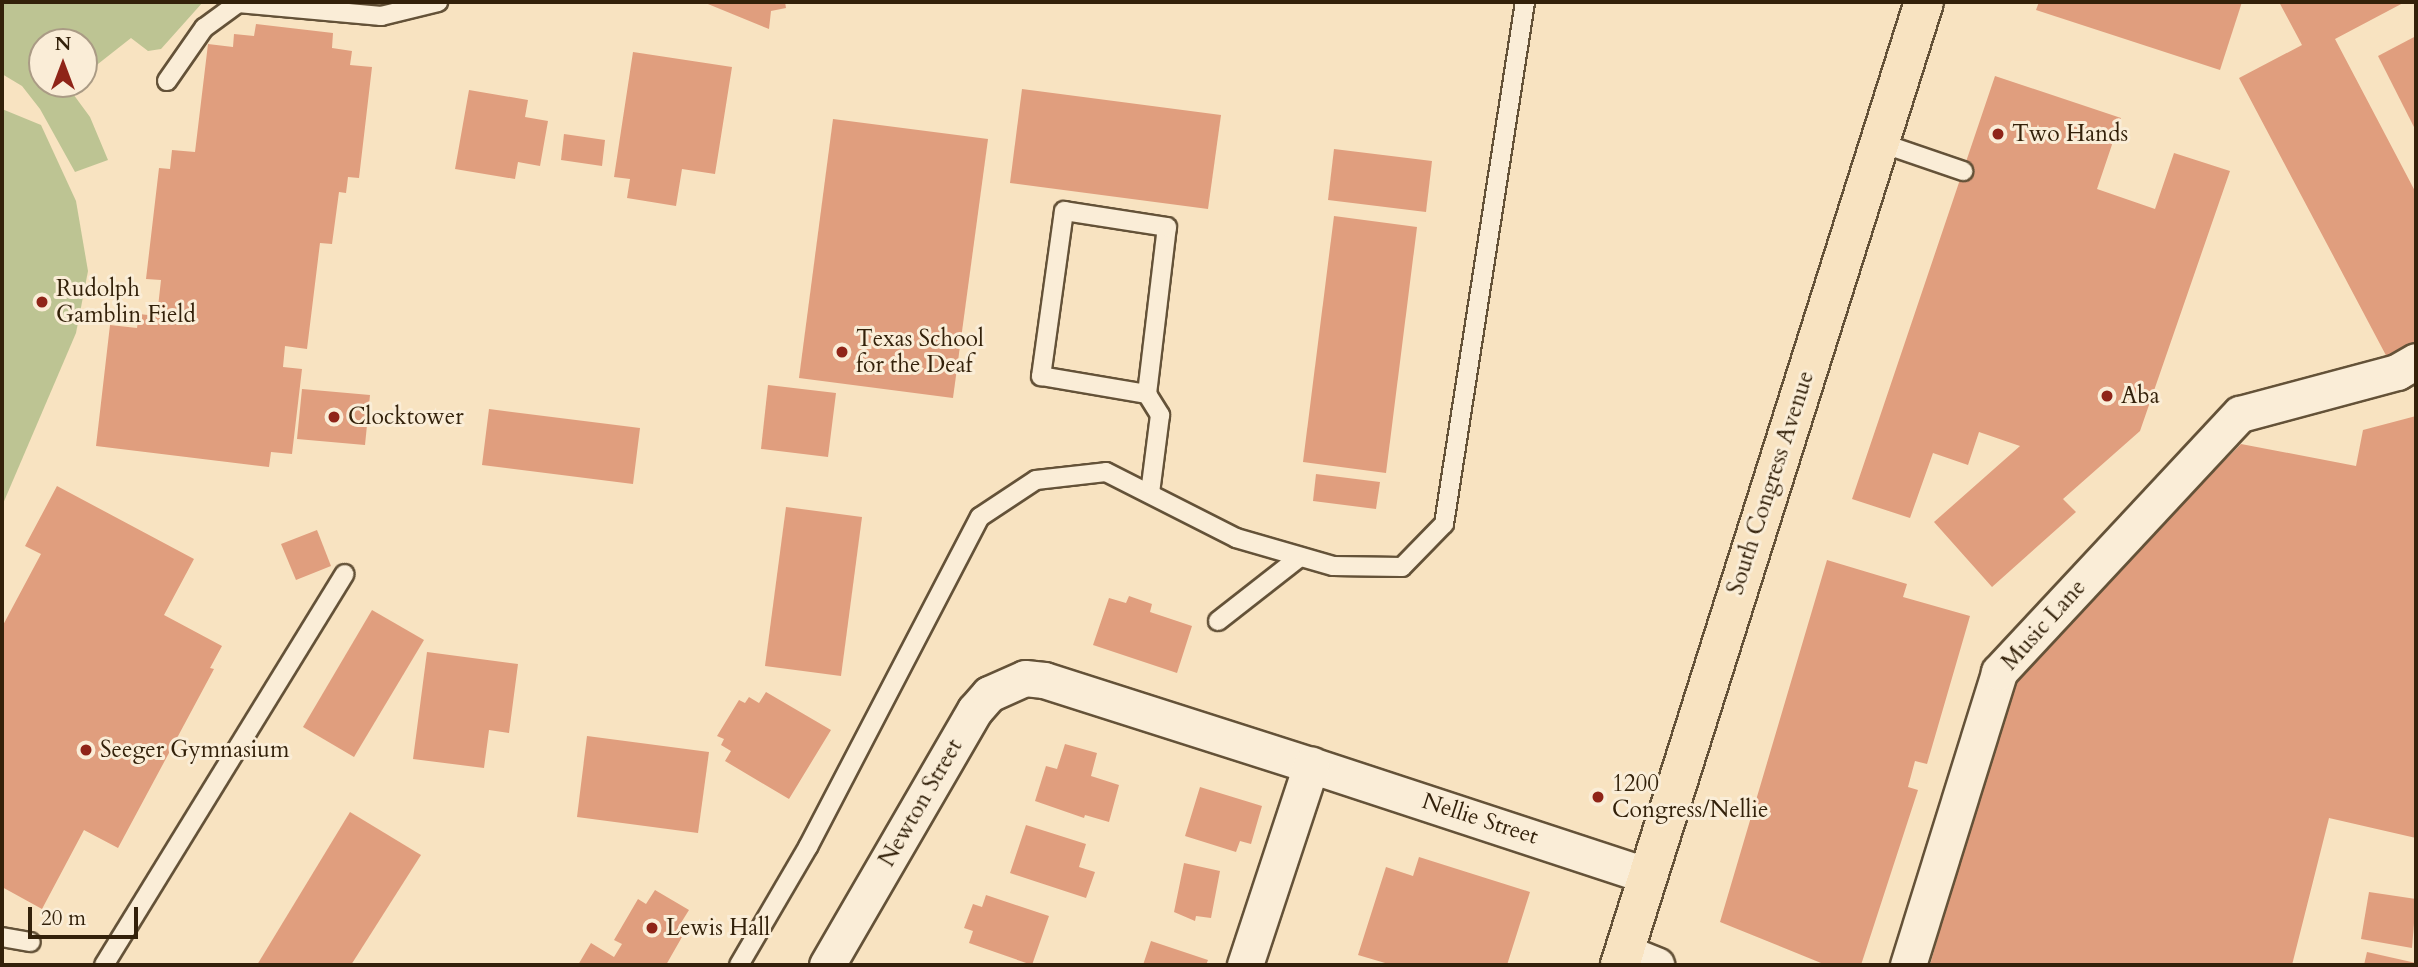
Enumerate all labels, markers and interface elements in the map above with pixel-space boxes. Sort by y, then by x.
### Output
north arrow [28,28,98,98]
text: N [55,31,71,57]
place label: Two Hands [2012,120,2128,148]
marker: Two Hands [1990,126,2006,142]
place label: Rudolph Gamblin Field [56,275,196,329]
marker: Rudolph Gamblin Field [34,294,50,310]
place label: Texas School for the Deaf [856,325,984,379]
marker: Texas School for the Deaf [834,344,850,360]
street label: South Congress Avenue [1722,368,1820,598]
place label: Aba [2121,382,2160,410]
marker: Aba [2099,388,2115,404]
place label: Clocktower [348,403,464,431]
marker: Clocktower [326,409,342,425]
street label: Music Lane [1996,574,2092,676]
street label: Newton Street [873,734,969,872]
place label: Seeger Gymnasium [100,736,289,764]
marker: Seeger Gymnasium [78,742,94,758]
place label: 1200 Congress/Nellie [1612,770,1768,824]
street label: Nellie Street [1419,787,1541,851]
marker: 1200 Congress/Nellie [1590,789,1606,805]
scale bar [32,894,142,938]
text: 20 m [41,904,86,933]
place label: Lewis Hall [666,914,770,942]
marker: Lewis Hall [644,920,660,936]

